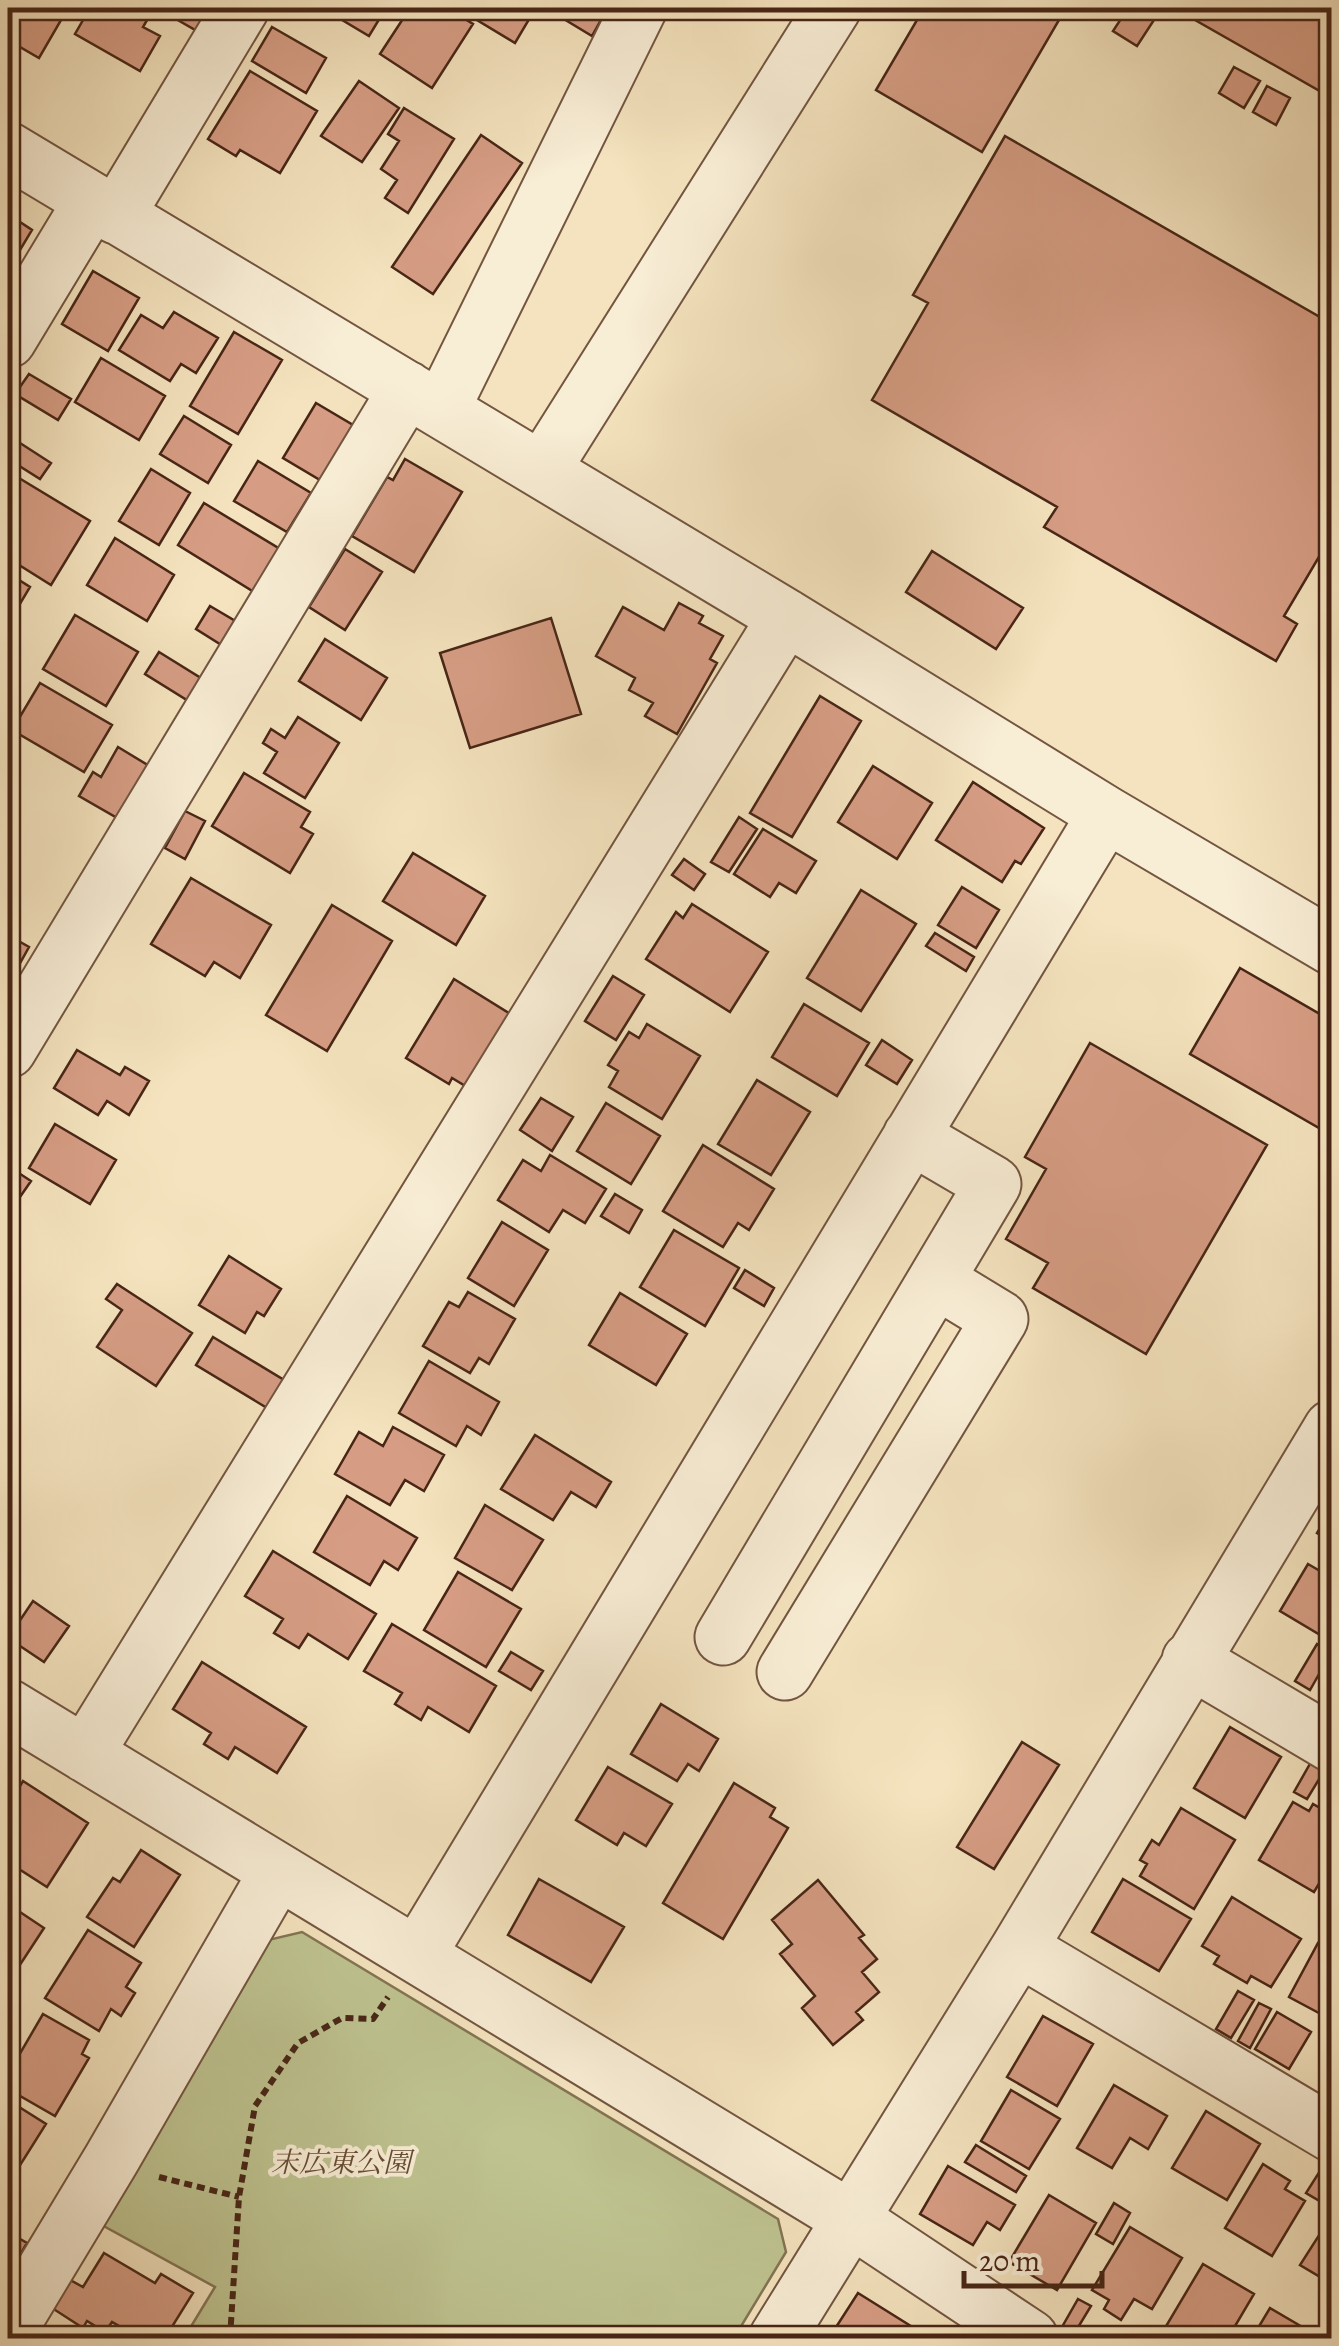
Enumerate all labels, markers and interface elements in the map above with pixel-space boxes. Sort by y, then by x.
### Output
park label: 末広東公園 [271,2144,415,2182]
scale bar [964,2226,1102,2288]
text: 20 m [979,2241,1040,2281]

